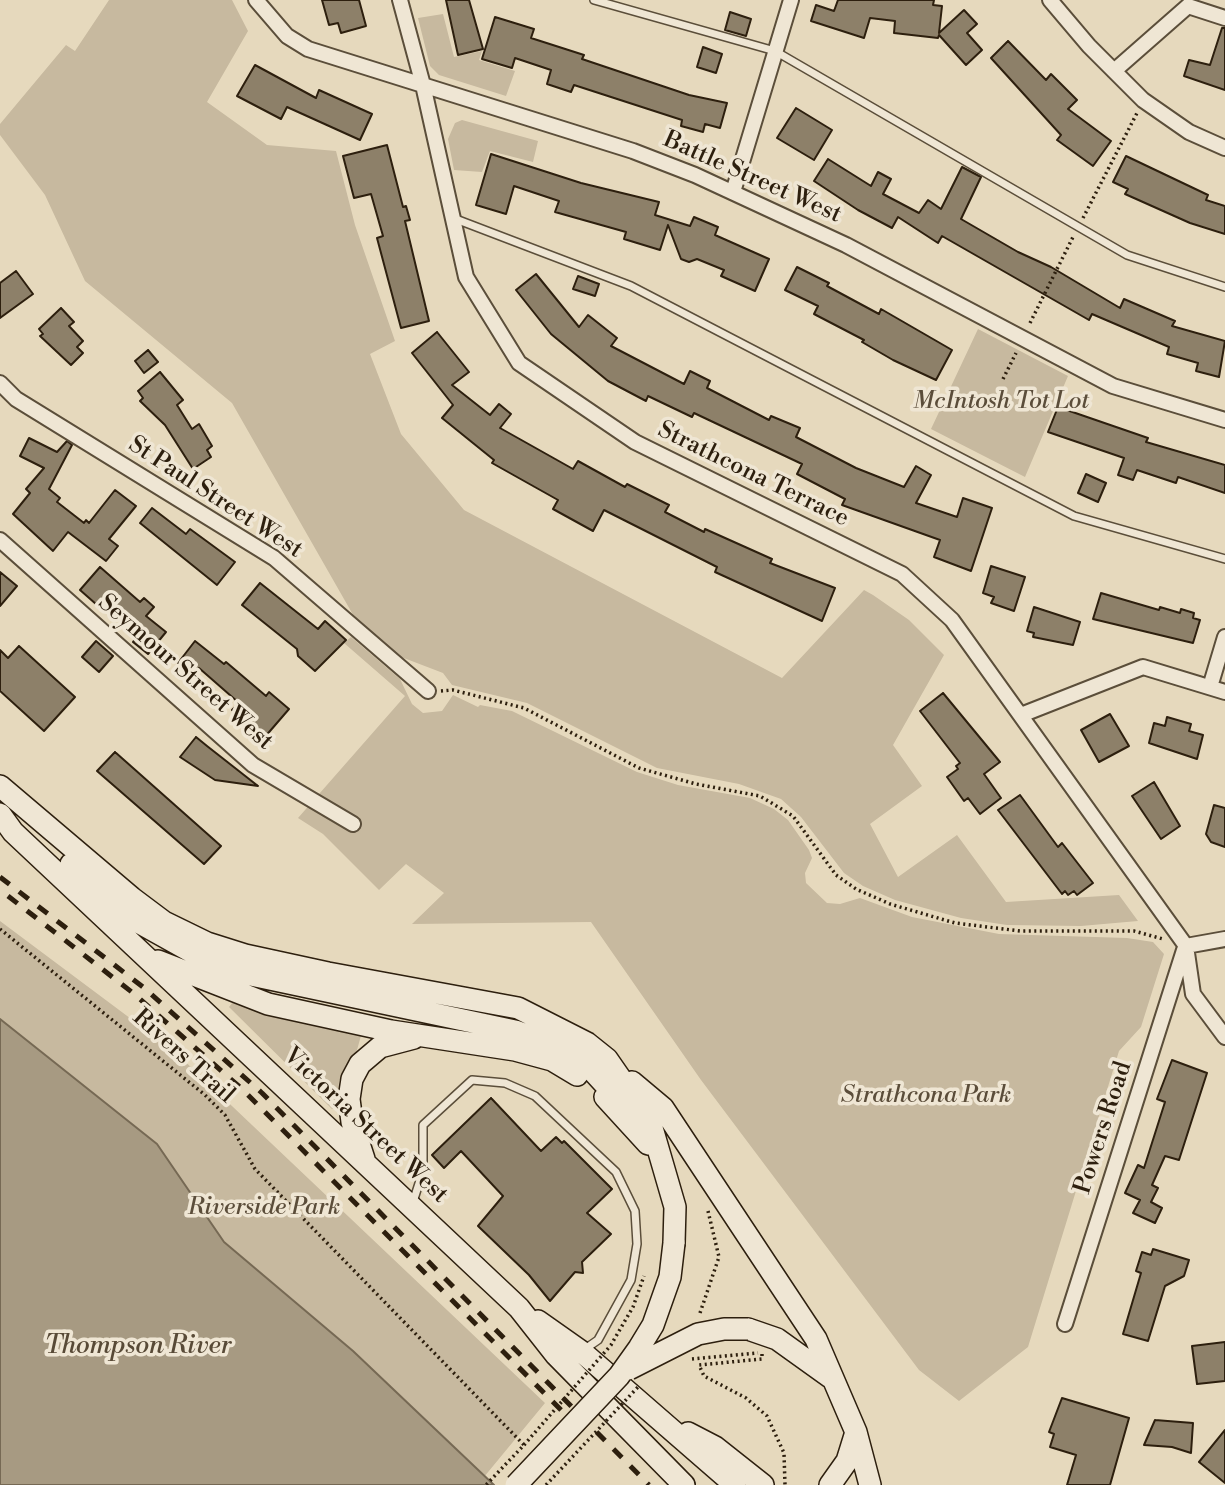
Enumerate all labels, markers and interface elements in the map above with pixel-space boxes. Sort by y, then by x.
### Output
street label: Battle Street West [658,126,846,230]
park label: McIntosh Tot Lot [913,388,1089,416]
street label: Strathcona Terrace [653,416,853,534]
street label: St Paul Street West [122,431,308,565]
street label: Seymour Street West [92,589,278,757]
street label: Rivers Trail [126,1004,240,1110]
street label: Victoria Street West [277,1042,453,1210]
street label: Powers Road [1069,1058,1139,1198]
park label: Strathcona Park [841,1082,1011,1110]
park label: Riverside Park [188,1194,340,1222]
water label: Thompson River [44,1331,232,1363]

